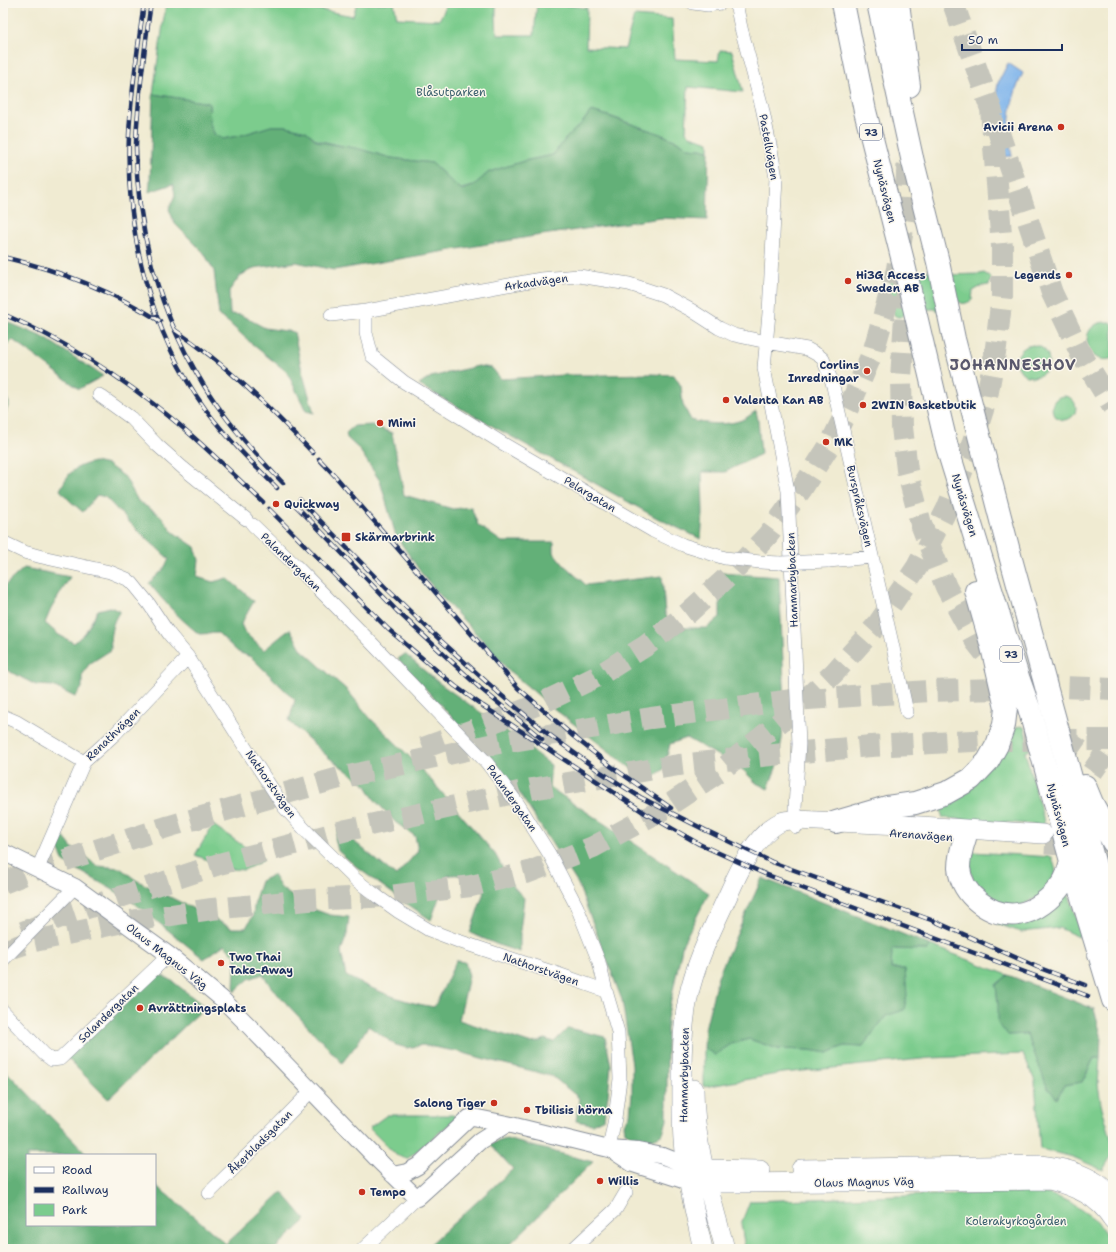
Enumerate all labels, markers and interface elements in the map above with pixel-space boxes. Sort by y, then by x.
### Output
scale bar [962,26,1062,52]
text: 50 m [968,32,998,48]
park label: Blåsutparken [416,85,486,100]
street label: Pastellvägen [755,113,782,182]
place label: Avicii Arena [983,120,1053,135]
marker: Avicii Arena [1056,122,1066,132]
road number: 73 [860,124,882,140]
street label: Nynäsvägen [869,158,900,225]
place label: Hi3G Access Sweden AB [856,268,926,296]
place label: Legends [1014,268,1061,283]
marker: Legends [1064,270,1074,280]
street label: Arkadvägen [503,271,569,294]
marker: Hi3G Access Sweden AB [843,276,853,286]
district label: JOHANNESHOV [949,355,1077,375]
place label: Corlins Inredningar [788,358,859,386]
marker: Corlins Inredningar [862,366,872,376]
place label: Valenta Kan AB [734,393,824,408]
marker: Valenta Kan AB [721,395,731,405]
place label: 2WIN Basketbutik [871,398,976,413]
marker: 2WIN Basketbutik [858,400,868,410]
place label: Mimi [388,416,416,431]
marker: Mimi [375,418,385,428]
place label: MK [834,435,853,450]
marker: MK [821,437,831,447]
street label: Burspråksvägen [843,464,876,549]
street label: Nynäsvägen [948,472,981,539]
street label: Pelargatan [561,473,619,516]
place label: Quickway [284,497,340,512]
marker: Quickway [271,499,281,509]
street label: Palandergatan [257,530,324,595]
place label: Skärmarbrink [355,530,435,545]
marker: Skärmarbrink [340,531,352,543]
street label: Hammarbybacken [783,532,802,628]
road number: 73 [1000,646,1022,662]
street label: Renathvägen [83,704,144,764]
street label: Nathorstvägen [242,747,300,821]
street label: Palandergatan [483,762,540,835]
street label: Nynäsvägen [1043,782,1074,849]
street label: Arenavägen [889,826,953,845]
street label: Olaus Magnus Väg [123,920,211,993]
street label: Nathorstvägen [501,949,581,990]
place label: Two Thai Take-Away [229,950,293,978]
marker: Two Thai Take-Away [216,958,226,968]
street label: Solandergatan [75,981,142,1046]
place label: Avrättningsplats [148,1001,246,1016]
marker: Avrättningsplats [135,1003,145,1013]
street label: Hammarbybacken [676,1027,693,1123]
place label: Salong Tiger [414,1096,486,1111]
marker: Salong Tiger [489,1098,499,1108]
place label: Tbilisis hörna [535,1103,613,1118]
marker: Tbilisis hörna [522,1105,532,1115]
street label: Åkerbladsgatan [224,1106,296,1178]
legend [26,1154,156,1226]
text: Road [62,1162,93,1178]
place label: Willis [608,1174,639,1189]
street label: Olaus Magnus Väg [814,1174,914,1191]
marker: Willis [595,1176,605,1186]
text: Railway [62,1182,109,1198]
place label: Tempo [370,1185,406,1200]
marker: Tempo [357,1187,367,1197]
text: Park [62,1202,88,1218]
park label: Kolerakyrkogården [965,1214,1067,1229]

